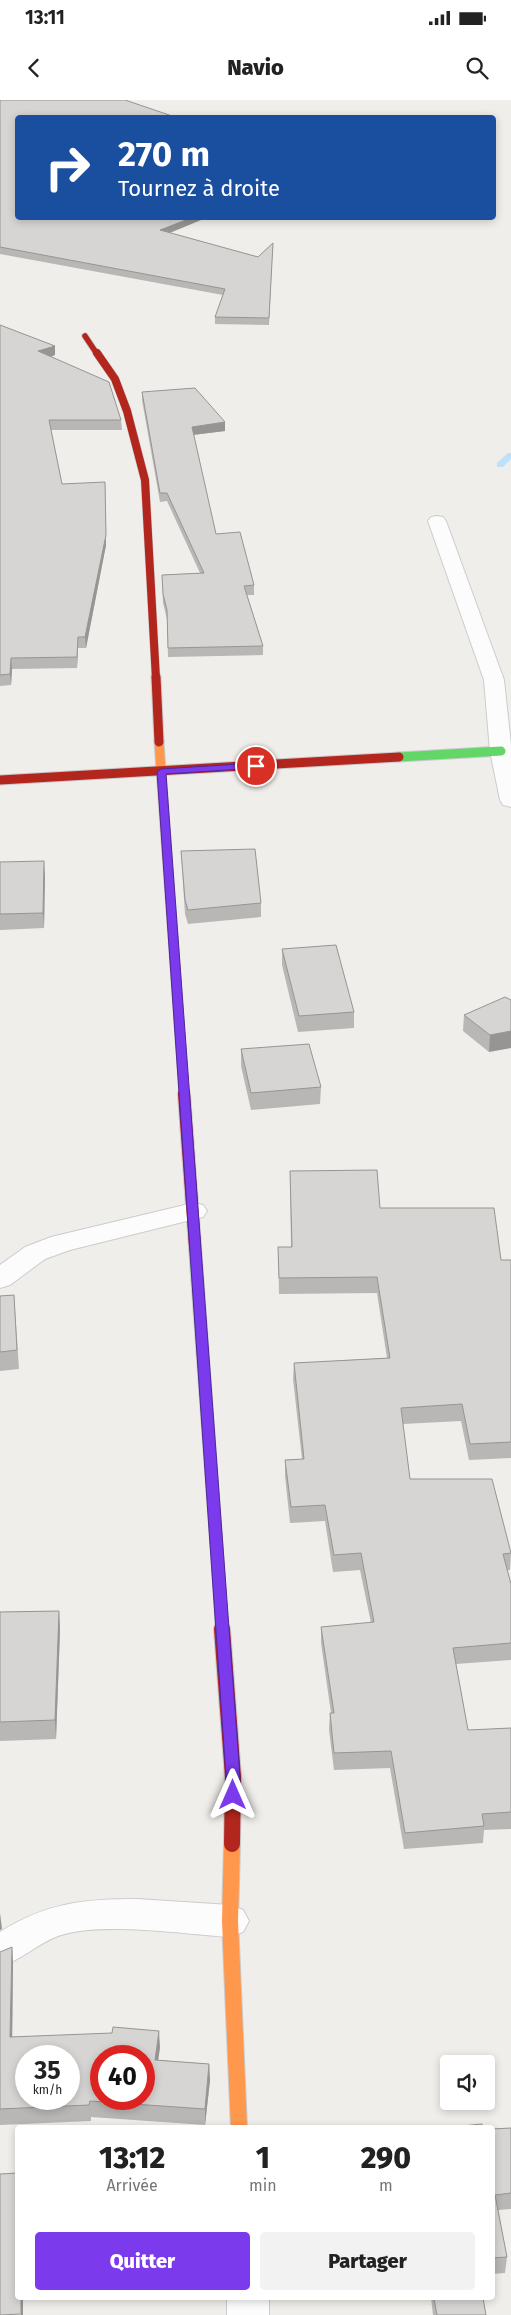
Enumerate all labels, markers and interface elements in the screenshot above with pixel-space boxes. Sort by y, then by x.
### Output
text: 13:11 [25,6,65,29]
icon: back [20,54,48,82]
text: Navio [227,54,284,81]
icon: search [463,54,491,82]
text: 270 m [118,133,210,175]
icon: right [35,135,100,200]
text: Tournez à droite [118,175,280,202]
pin [235,745,277,787]
icon: arrive [242,752,270,780]
position arrow [206,1768,258,1820]
speed limit sign: 40 [90,2045,155,2110]
map controls [440,2055,495,2110]
button: sound [440,2055,495,2110]
text: 35 [34,2056,61,2086]
text: km/h [33,2083,62,2097]
text: 13:12 [99,2140,165,2176]
text: 1 [256,2140,270,2176]
text: 290 [361,2140,411,2176]
text: Arrivée [106,2176,158,2195]
text: min [249,2176,277,2195]
text: m [379,2176,393,2195]
button: Quitter [35,2232,250,2290]
button: Partager [260,2232,475,2290]

